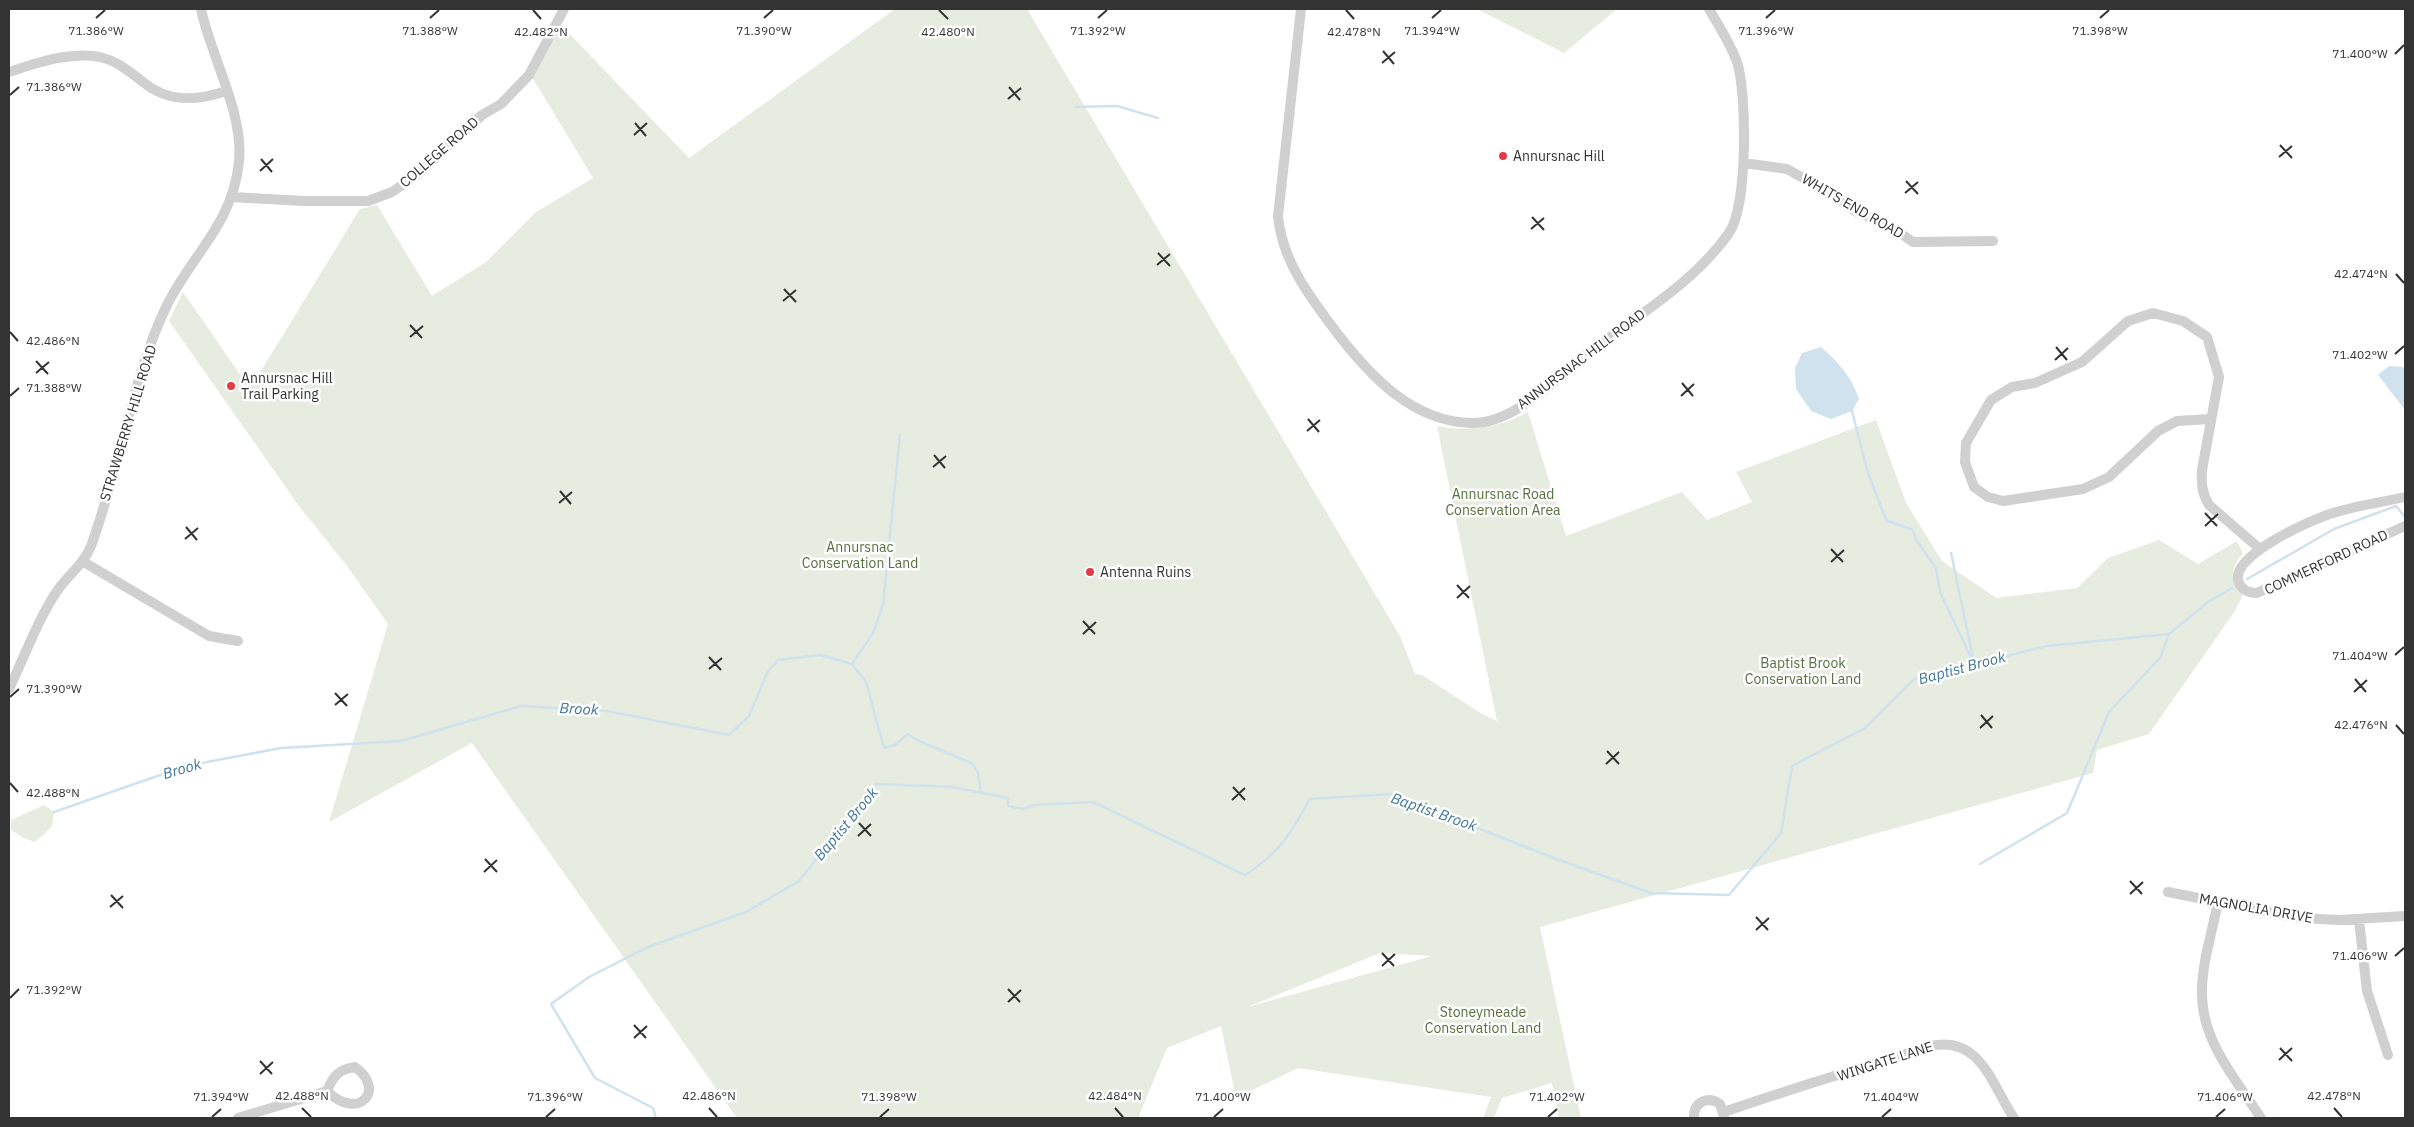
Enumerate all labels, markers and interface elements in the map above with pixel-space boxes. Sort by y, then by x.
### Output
text: 71.386°W [68,23,124,38]
text: 71.388°W [402,23,458,38]
text: 71.390°W [736,23,792,38]
text: 71.392°W [1070,23,1126,38]
text: 71.394°W [1404,23,1460,38]
text: 71.396°W [1738,23,1794,38]
text: 71.398°W [2072,23,2128,38]
text: 42.482°N [514,24,568,39]
text: 42.480°N [921,24,975,39]
text: 42.478°N [1327,24,1381,39]
text: 71.400°W [2332,46,2388,61]
text: 71.386°W [26,79,82,94]
street label: COLLEGE ROAD [396,113,482,191]
place label: Annursnac Hill [1513,147,1605,165]
marker: Annursnac Hill [1497,150,1509,162]
street label: WHITS END ROAD [1799,169,1907,243]
text: 42.474°N [2334,266,2388,281]
street label: ANNURSNAC HILL ROAD [1513,305,1649,413]
text: 42.486°N [26,333,80,348]
street label: STRAWBERRY HILL ROAD [96,343,160,503]
text: 71.402°W [2332,347,2388,362]
place label: Annursnac Hill Trail Parking [241,369,333,403]
text: 71.388°W [26,380,82,395]
marker: Annursnac Hill Trail Parking [225,380,237,392]
park label: Annursnac Road Conservation Area [1445,485,1561,519]
street label: COMMERFORD ROAD [2261,525,2391,599]
park label: Annursnac Conservation Land [802,538,918,572]
place label: Antenna Ruins [1100,563,1192,581]
marker: Antenna Ruins [1084,566,1096,578]
water label: Baptist Brook [1916,647,2008,688]
text: 71.404°W [2332,648,2388,663]
park label: Baptist Brook Conservation Land [1745,654,1861,688]
text: 71.390°W [26,681,82,696]
water label: Brook [559,698,599,719]
text: 42.476°N [2334,717,2388,732]
water label: Brook [160,754,203,783]
water label: Baptist Brook [810,783,882,864]
text: 42.488°N [26,785,80,800]
water label: Baptist Brook [1389,788,1480,835]
street label: MAGNOLIA DRIVE [2198,889,2314,927]
text: 71.406°W [2332,948,2388,963]
text: 71.392°W [26,982,82,997]
park label: Stoneymeade Conservation Land [1425,1003,1541,1037]
street label: WINGATE LANE [1835,1037,1935,1085]
text: 42.488°N [275,1088,329,1103]
text: 42.486°N [682,1088,736,1103]
text: 42.484°N [1088,1088,1142,1103]
text: 42.478°N [2307,1088,2361,1103]
text: 71.394°W [193,1089,249,1104]
text: 71.396°W [527,1089,583,1104]
text: 71.398°W [861,1089,917,1104]
text: 71.400°W [1195,1089,1251,1104]
text: 71.402°W [1529,1089,1585,1104]
text: 71.404°W [1863,1089,1919,1104]
text: 71.406°W [2197,1089,2253,1104]

